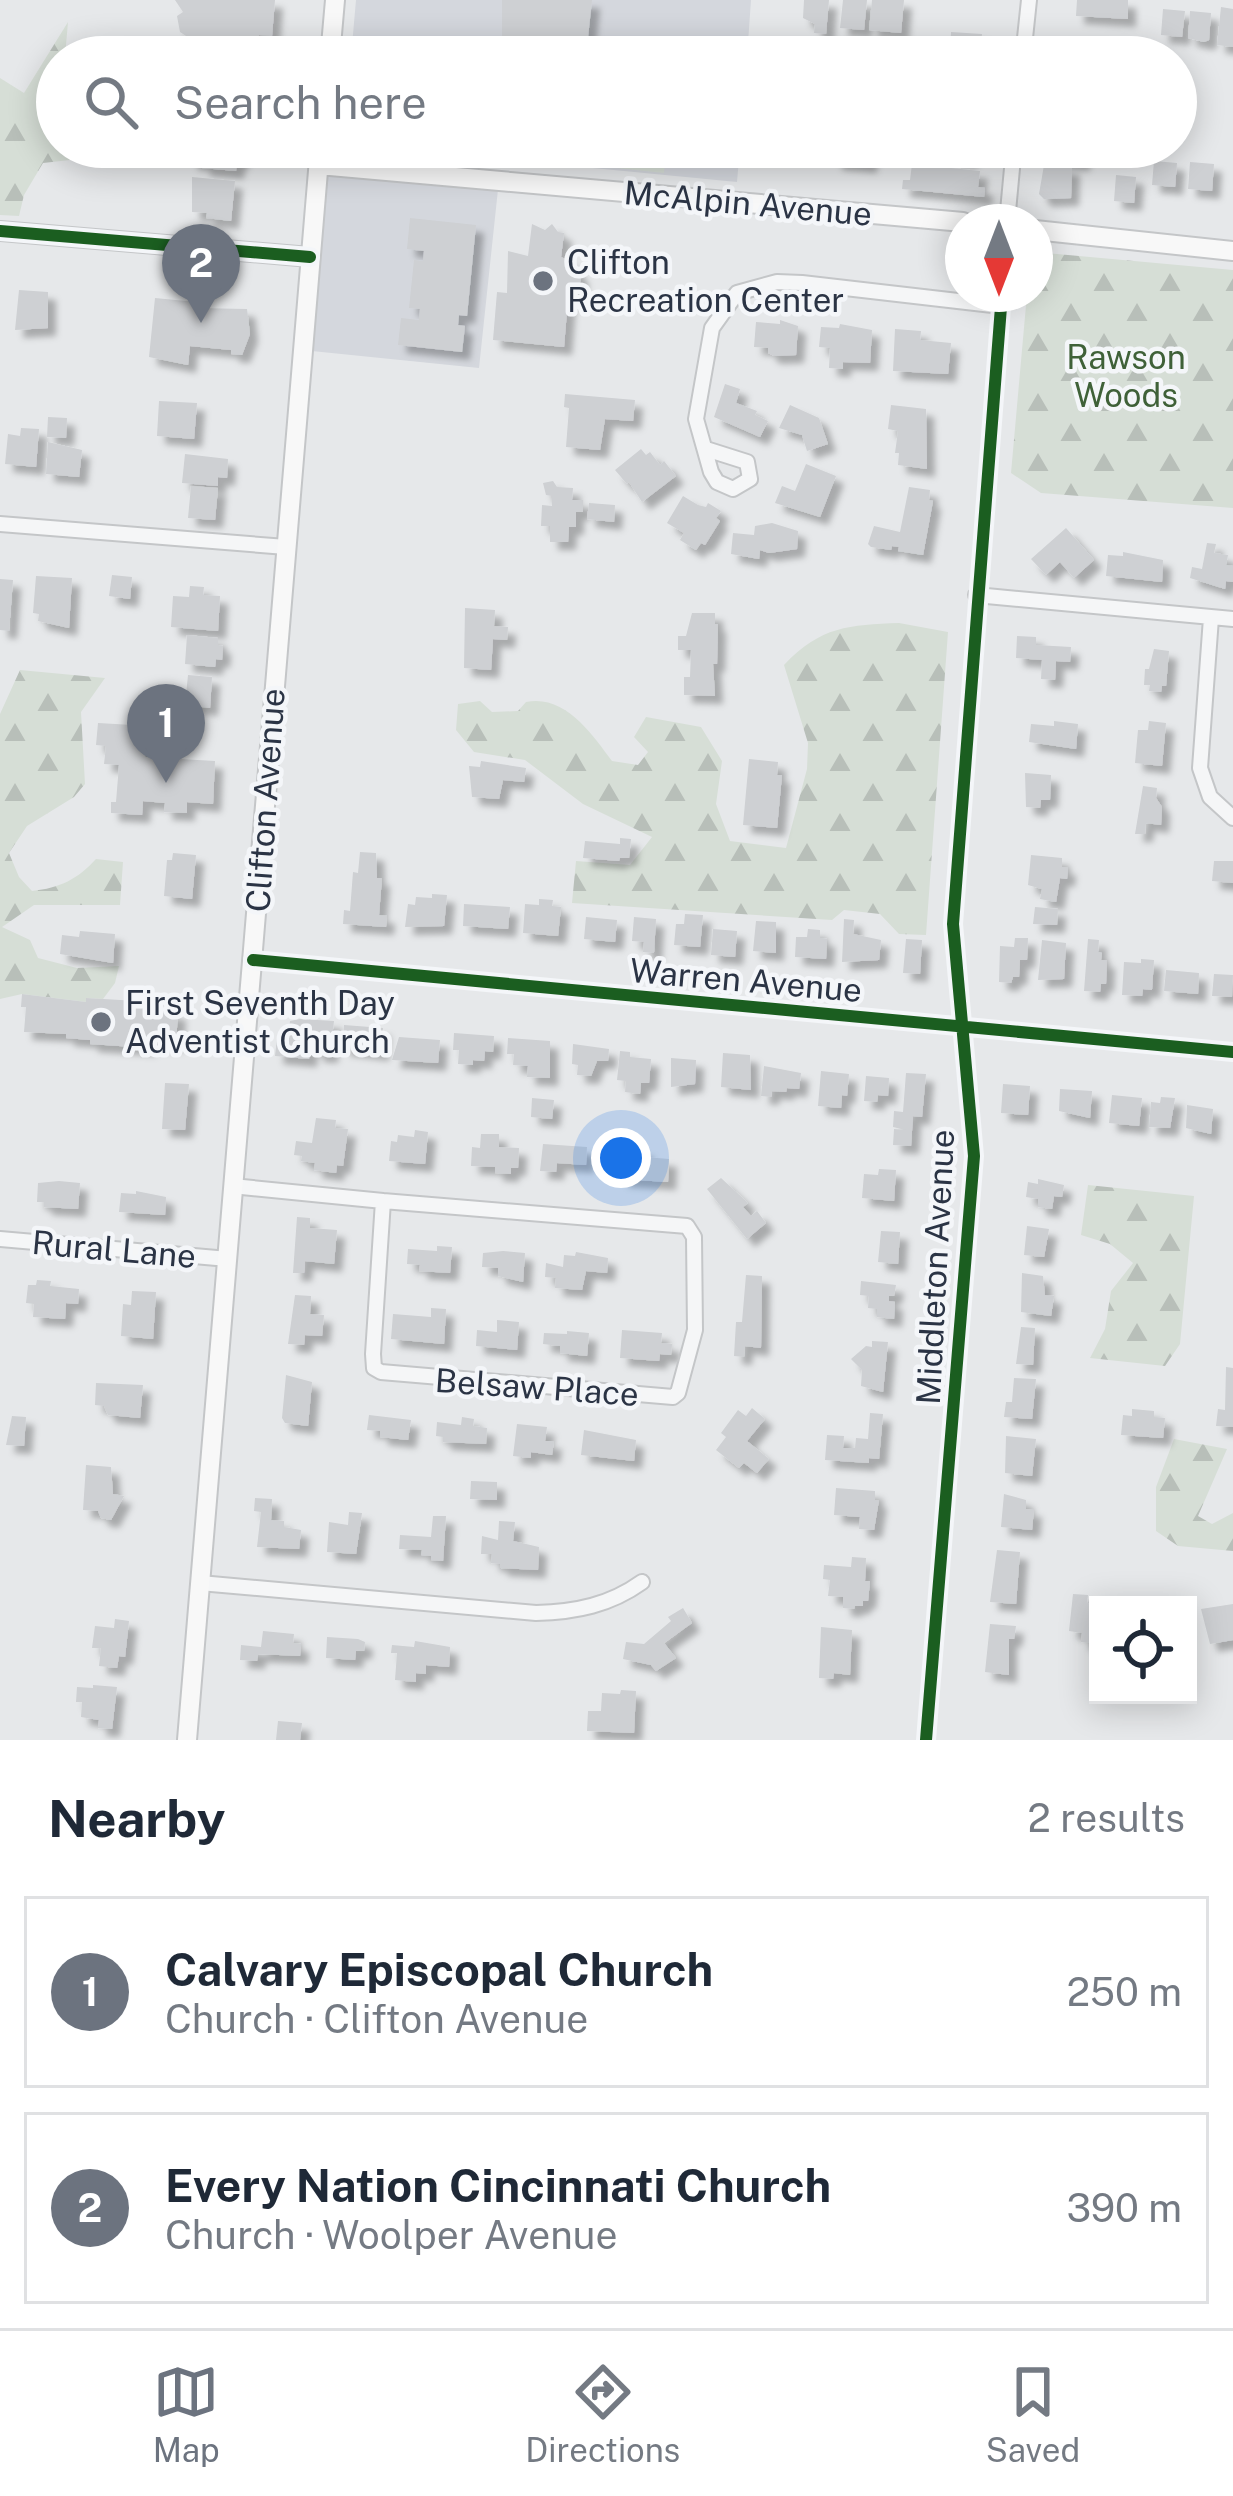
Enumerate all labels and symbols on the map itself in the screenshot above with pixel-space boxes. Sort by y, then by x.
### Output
street label: McAlpin Avenue [622,173,874,233]
north arrow [945,204,1053,312]
pin: 2 [162,224,240,323]
place label: Clifton Recreation Center [567,243,844,319]
marker: Clifton Recreation Center [530,268,556,294]
park label: Rawson Woods [1066,338,1186,414]
pin: 1 [127,684,205,783]
street label: Clifton Avenue [238,687,292,913]
street label: Warren Avenue [628,951,864,1009]
place label: First Seventh Day Adventist Church [125,984,395,1060]
marker: First Seventh Day Adventist Church [88,1009,114,1035]
your location [591,1128,651,1188]
street label: Middleton Avenue [909,1128,961,1406]
street label: Rural Lane [30,1223,198,1275]
street label: Belsaw Place [434,1361,640,1413]

